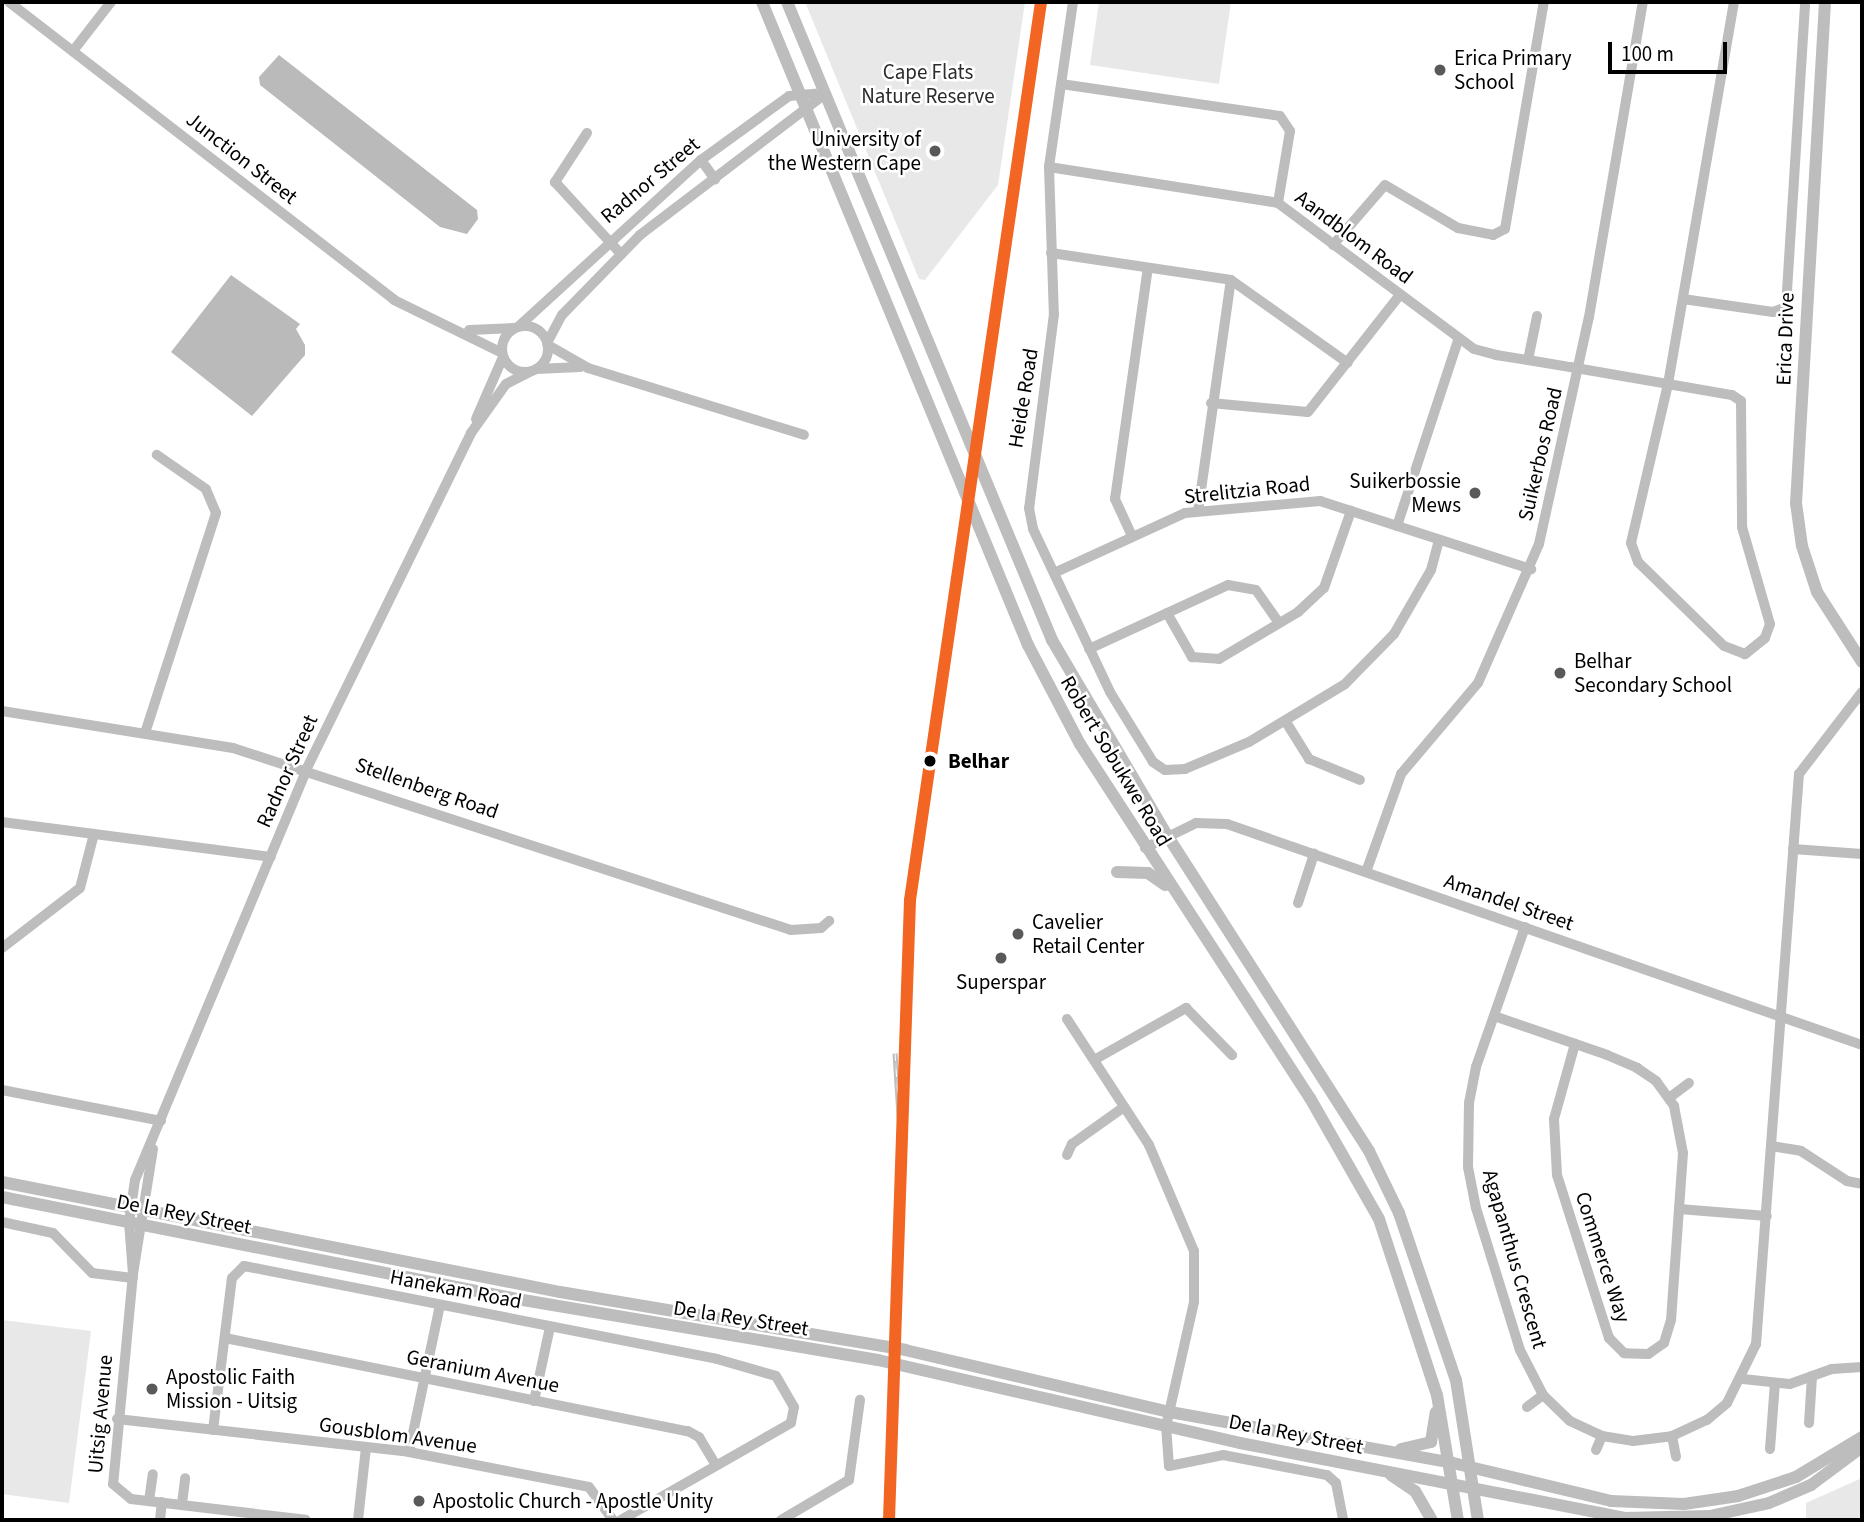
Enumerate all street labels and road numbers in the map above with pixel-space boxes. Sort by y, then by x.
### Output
street label: Junction Street [181,107,303,209]
street label: Radnor Street [596,131,704,229]
street label: Aandblom Road [1290,185,1418,289]
street label: Erica Drive [1771,292,1799,386]
street label: Heide Road [1003,346,1043,450]
street label: Suikerbos Road [1512,385,1568,523]
street label: Strelitzia Road [1183,471,1311,509]
street label: Robert Sobukwe Road [1055,671,1177,851]
street label: Radnor Street [251,711,323,831]
street label: Stellenberg Road [352,752,502,824]
street label: Amandel Street [1441,868,1577,936]
street label: Agapanthus Crescent [1477,1167,1553,1351]
street label: Commerce Way [1570,1188,1636,1326]
street label: De la Rey Street [115,1189,253,1239]
street label: Hanekam Road [388,1264,524,1314]
street label: De la Rey Street [672,1295,810,1341]
street label: Geranium Avenue [404,1344,562,1398]
street label: Uitsig Avenue [82,1354,118,1474]
street label: De la Rey Street [1227,1409,1365,1459]
street label: Gousblom Avenue [317,1411,479,1459]

